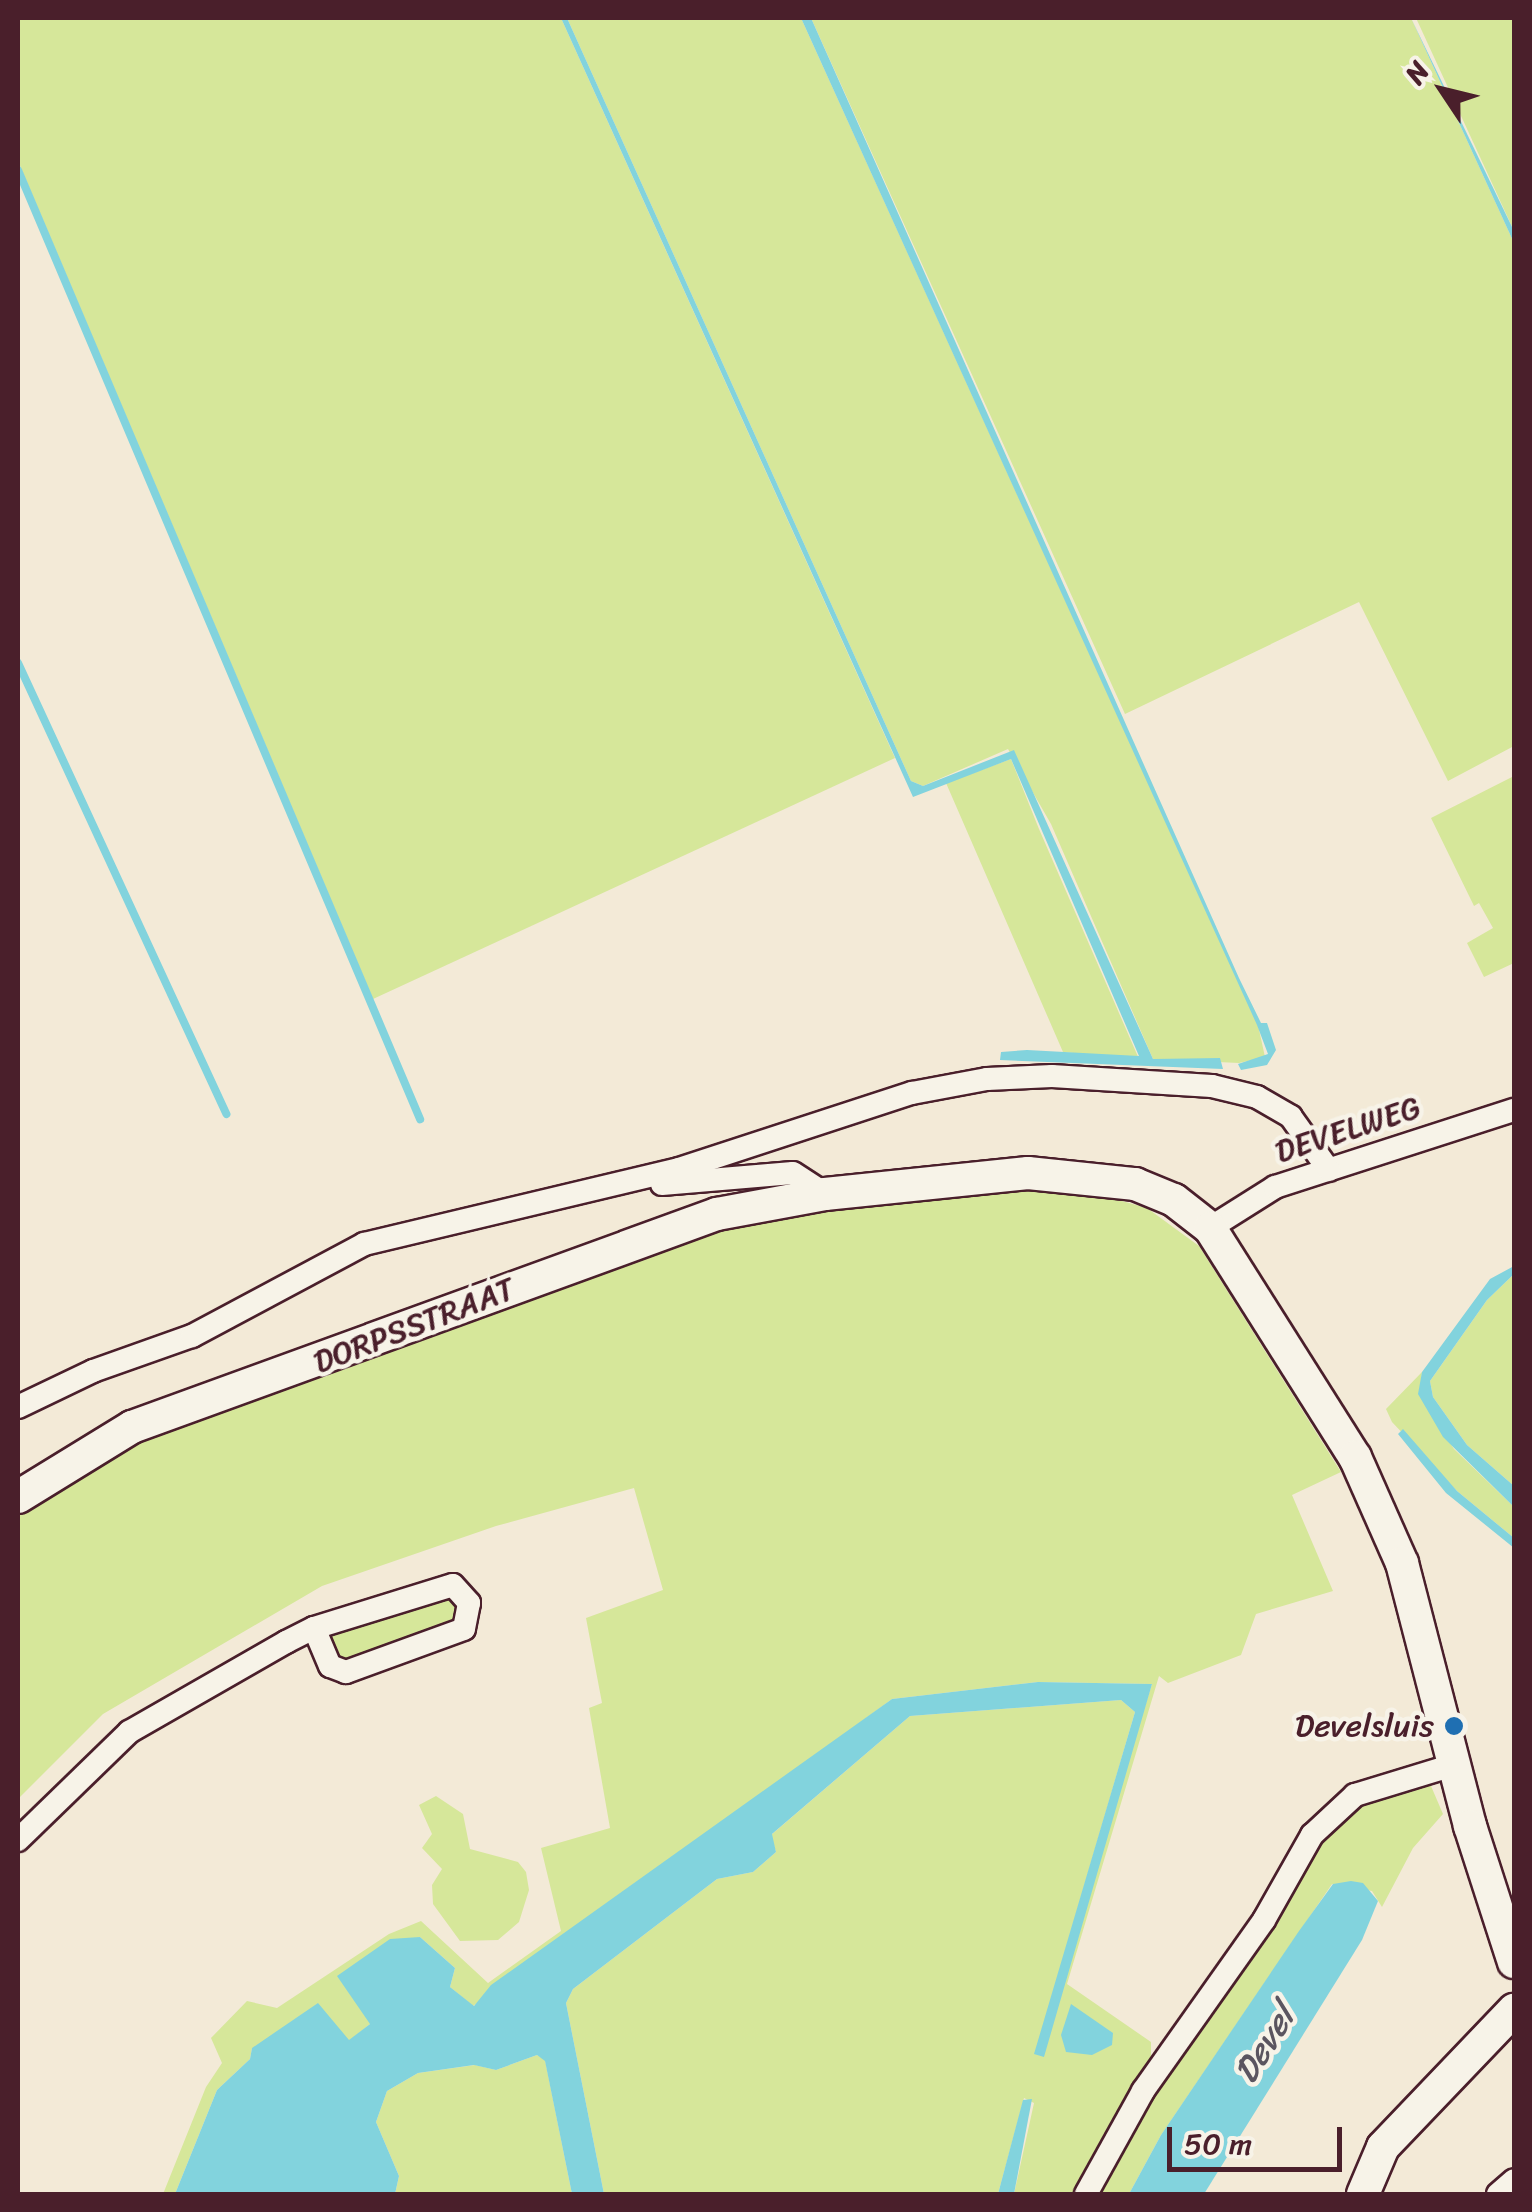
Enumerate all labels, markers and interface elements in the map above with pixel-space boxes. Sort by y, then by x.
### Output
north arrow [1392,40,1492,140]
text: N [1391,51,1443,95]
street label: DEVELWEG [1270,1088,1426,1172]
street label: DORPSSTRAAT [308,1270,520,1382]
place label: Develsluis [1295,1707,1434,1745]
marker: Develsluis [1443,1715,1465,1737]
water label: Devel [1224,1998,1304,2090]
scale bar [1172,2107,1347,2169]
text: 50 m [1184,2117,1252,2171]

